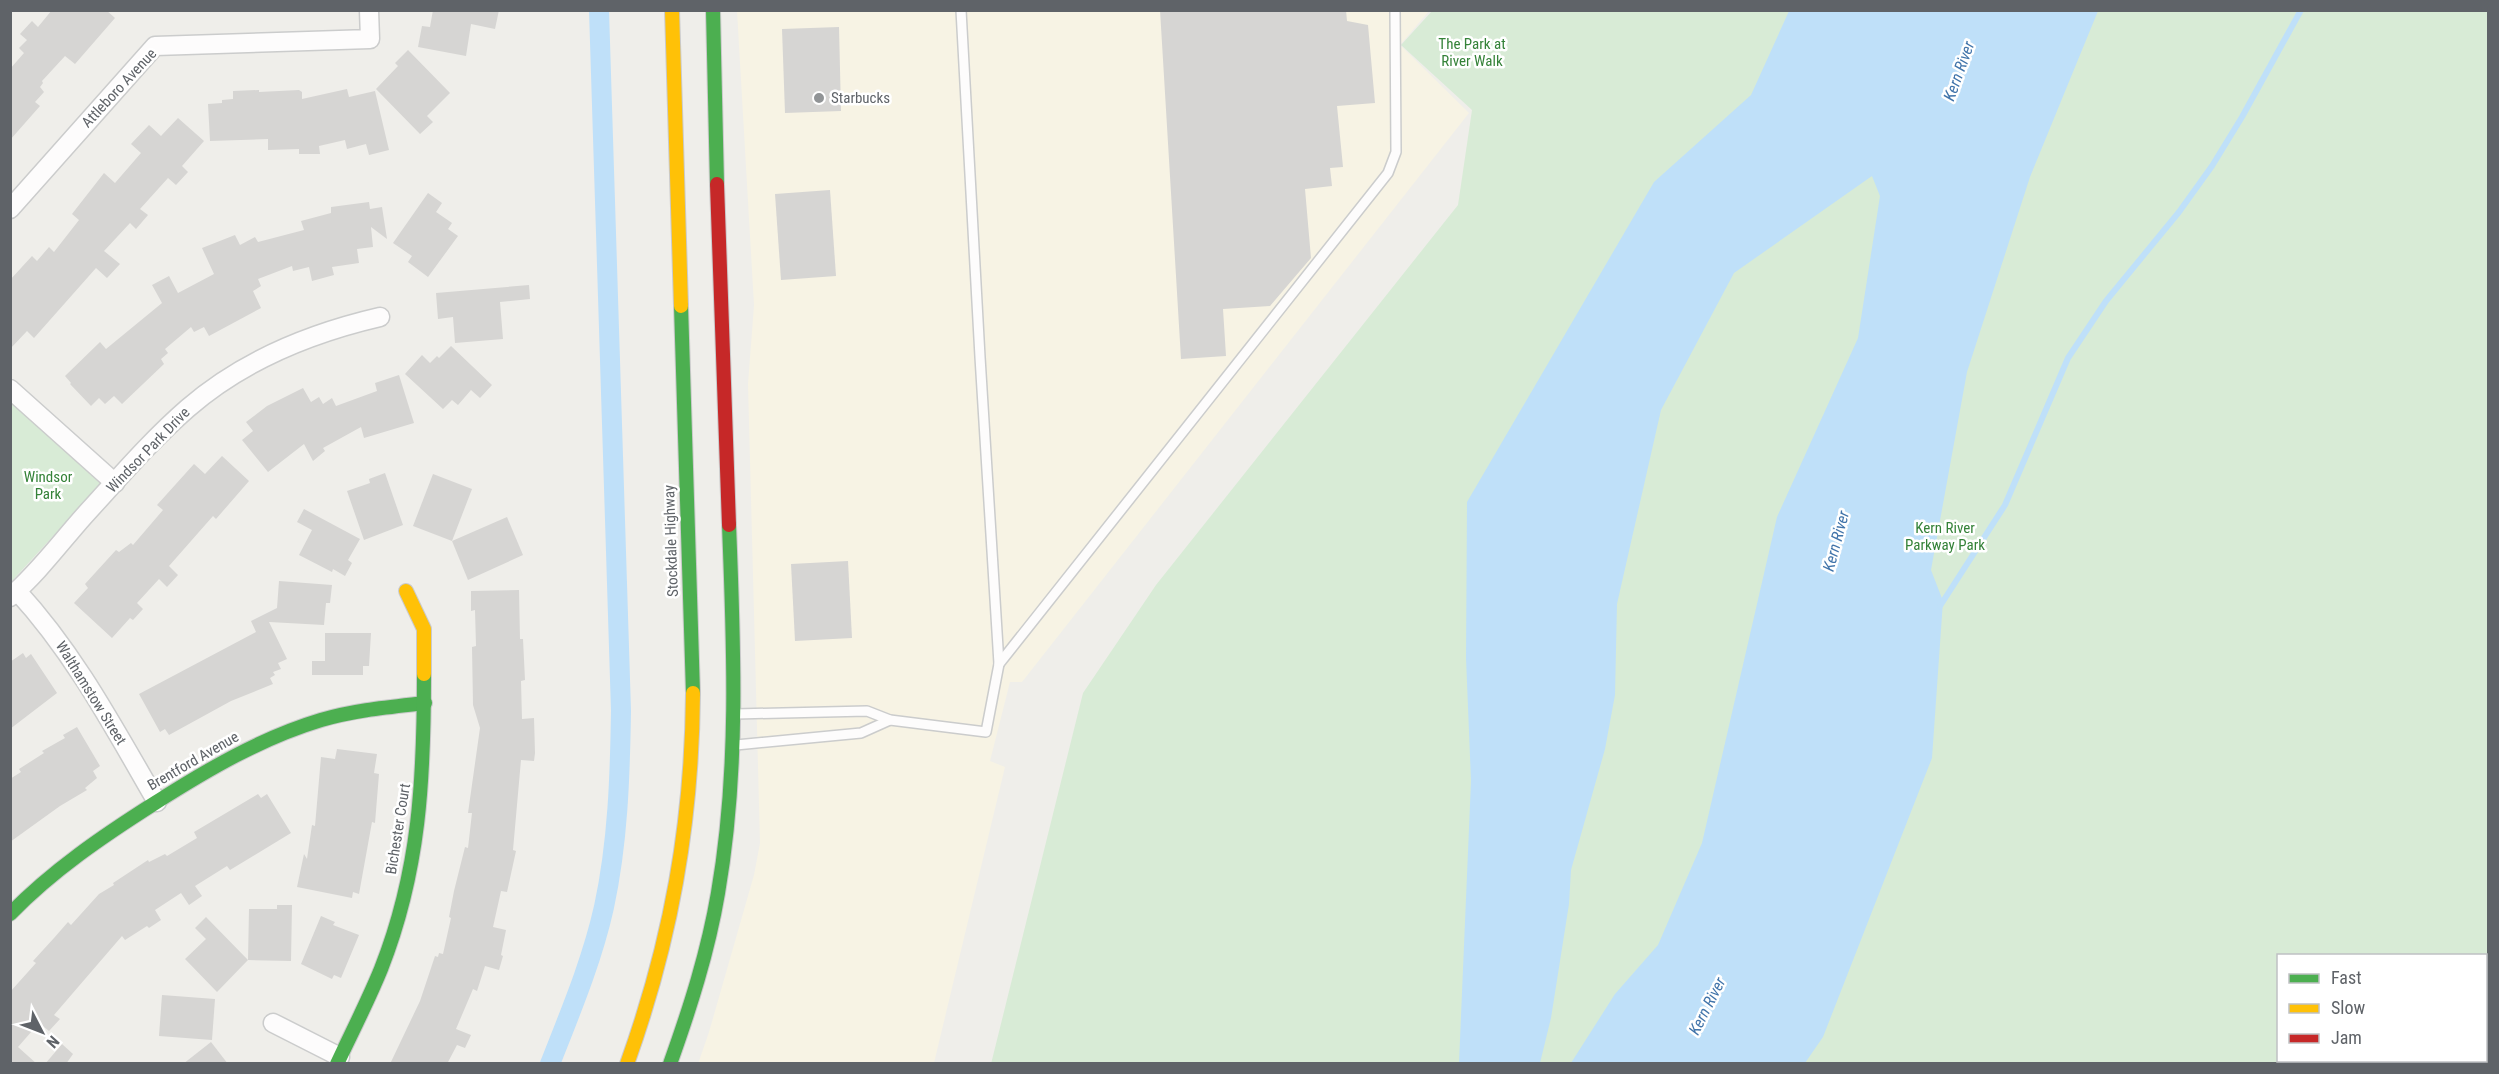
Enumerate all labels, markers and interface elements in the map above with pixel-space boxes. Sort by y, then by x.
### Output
park label: The Park at River Walk [1438,35,1506,70]
water label: Kern River [1940,38,1979,103]
street label: Attleboro Avenue [78,45,160,131]
place label: Starbucks [831,89,890,107]
marker: Starbucks [812,91,826,105]
street label: Windsor Park Drive [103,403,193,497]
park label: Windsor Park [24,468,73,503]
street label: Stockdale Highway [660,485,682,597]
water label: Kern River [1819,507,1853,573]
park label: Kern River Parkway Park [1905,519,1985,554]
street label: Walthamstow Street [52,638,130,748]
street label: Brentford Avenue [144,728,242,794]
street label: Bichester Court [382,782,414,876]
legend [2277,954,2487,1062]
text: Fast [2331,967,2362,988]
water label: Kern River [1685,973,1730,1038]
text: Slow [2331,997,2366,1018]
north arrow [12,1002,72,1062]
text: Jam [2331,1027,2362,1048]
text: N [42,1032,63,1052]

